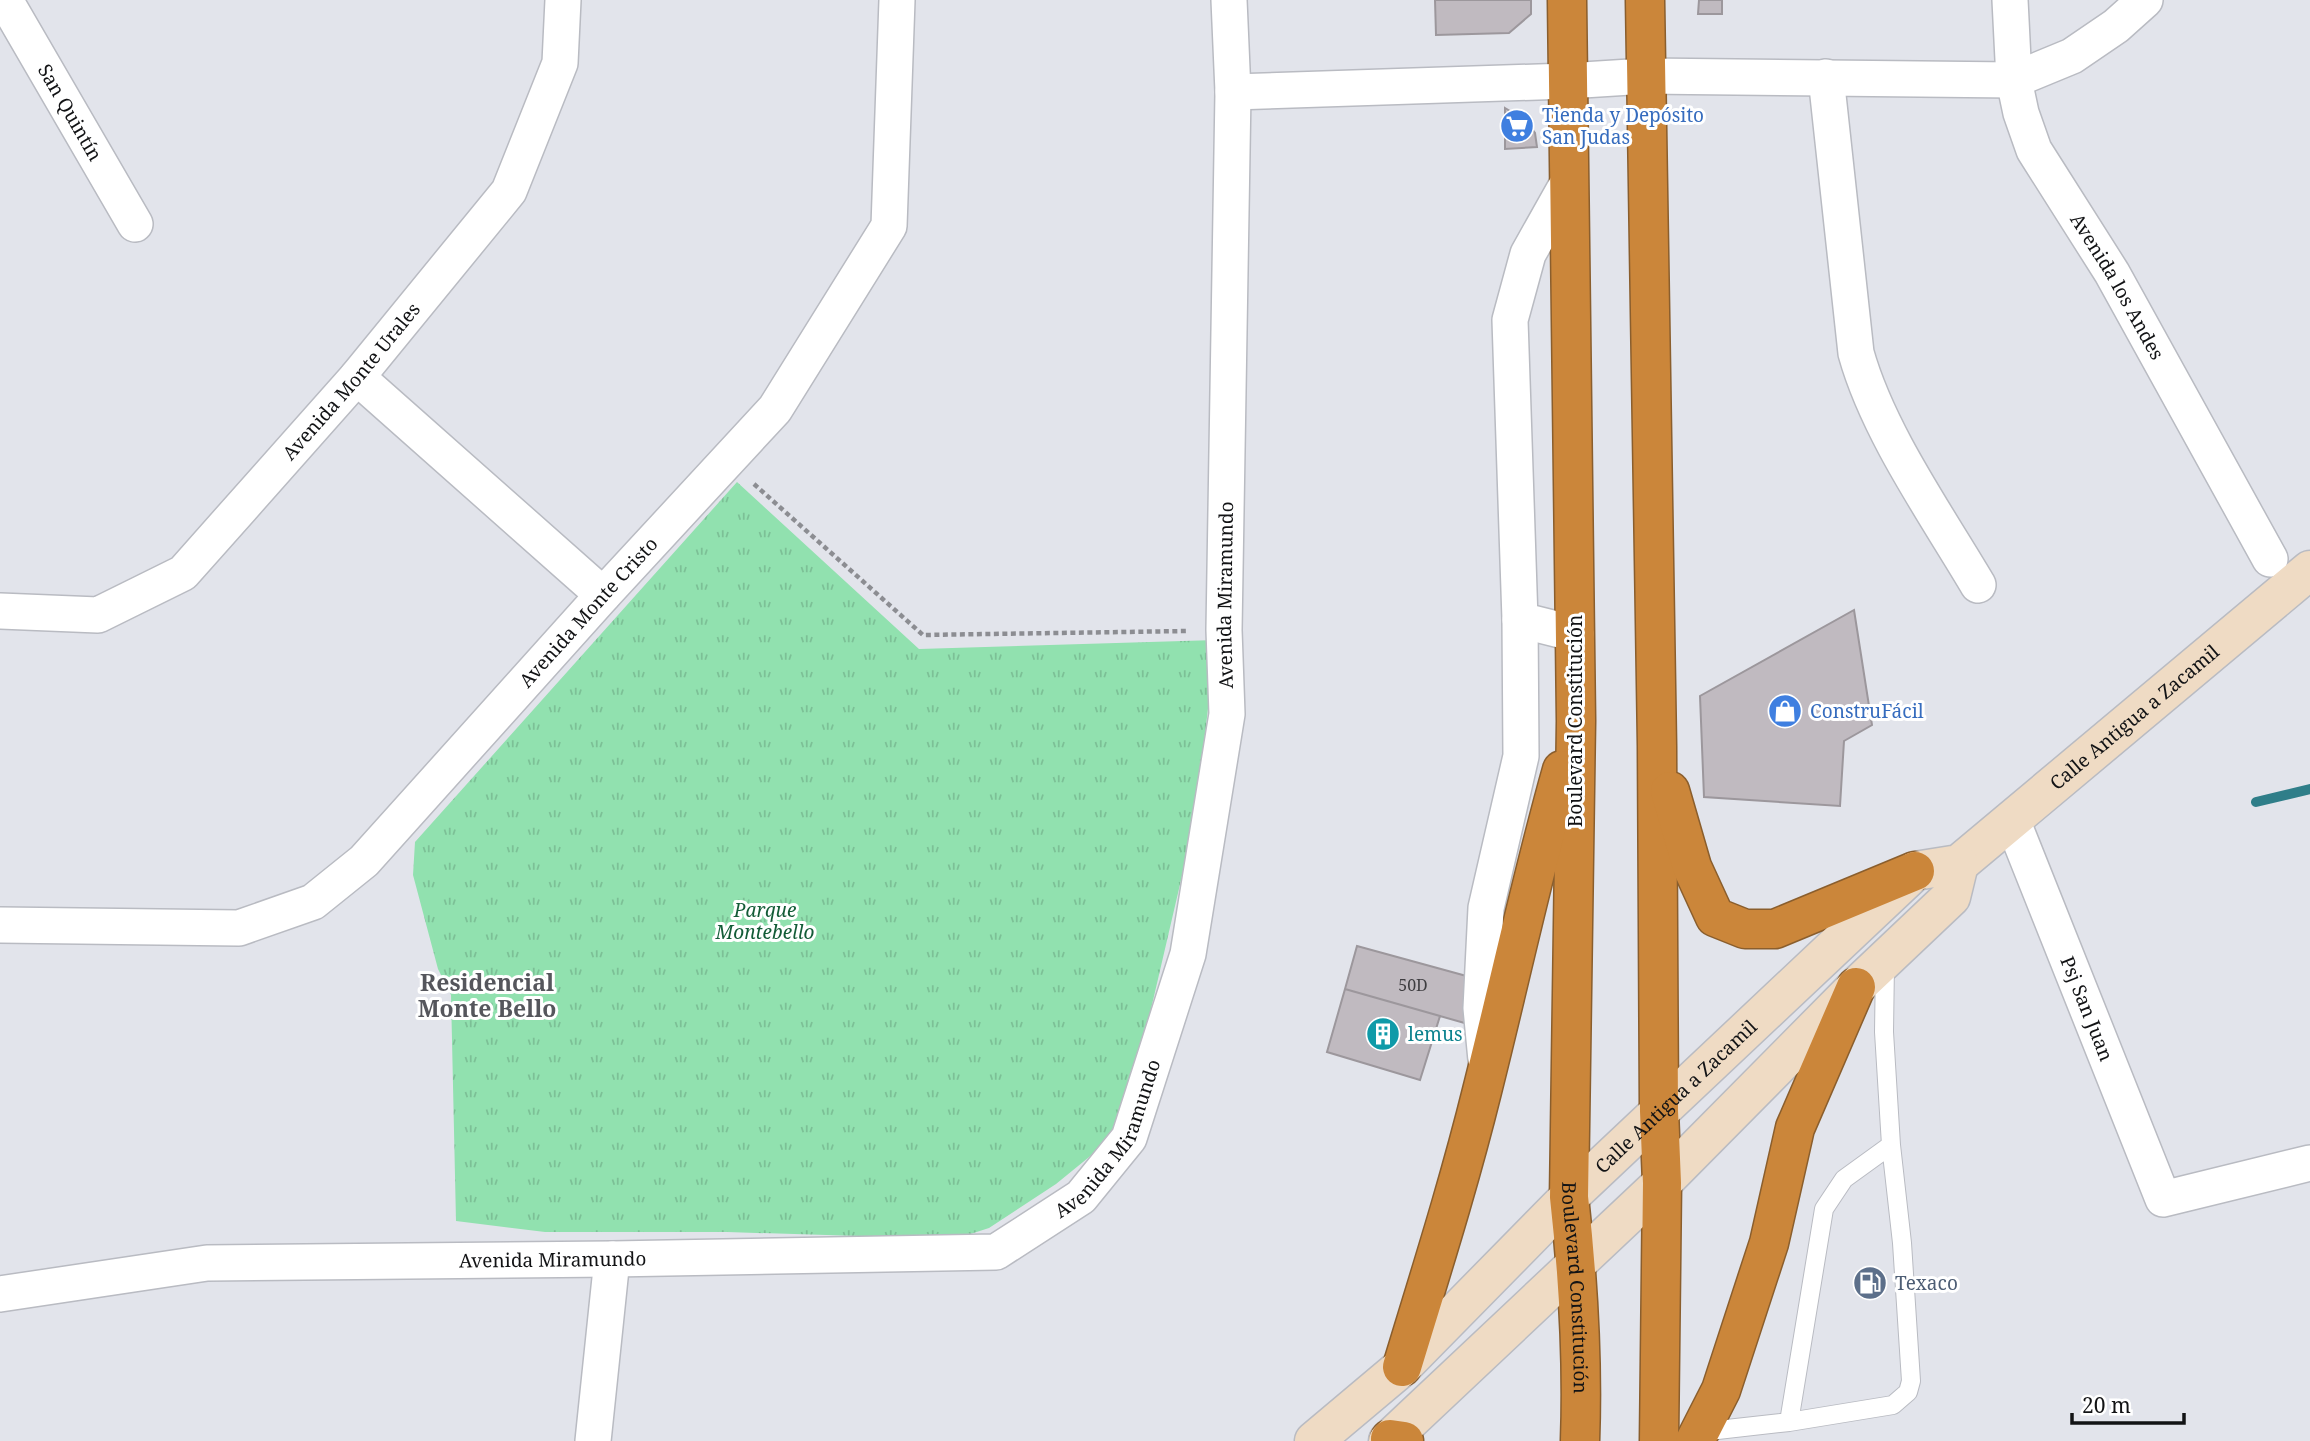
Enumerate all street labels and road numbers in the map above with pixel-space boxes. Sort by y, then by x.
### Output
street label: San Quintín [32,59,109,166]
street label: Avenida los Andes [2064,208,2170,364]
street label: Avenida Monte Urales [276,297,426,465]
street label: Avenida Miramundo [1211,501,1239,689]
street label: Avenida Monte Cristo [513,531,663,693]
street label: Boulevard Constitución [1562,615,1588,827]
street label: Calle Antigua a Zacamil [2044,639,2225,796]
street label: Psj San Juan [2055,952,2120,1065]
street label: Calle Antigua a Zacamil [1589,1014,1762,1179]
street label: Avenida Miramundo [1049,1056,1166,1224]
street label: Boulevard Constitución [1556,1181,1594,1394]
street label: Avenida Miramundo [459,1245,647,1274]

